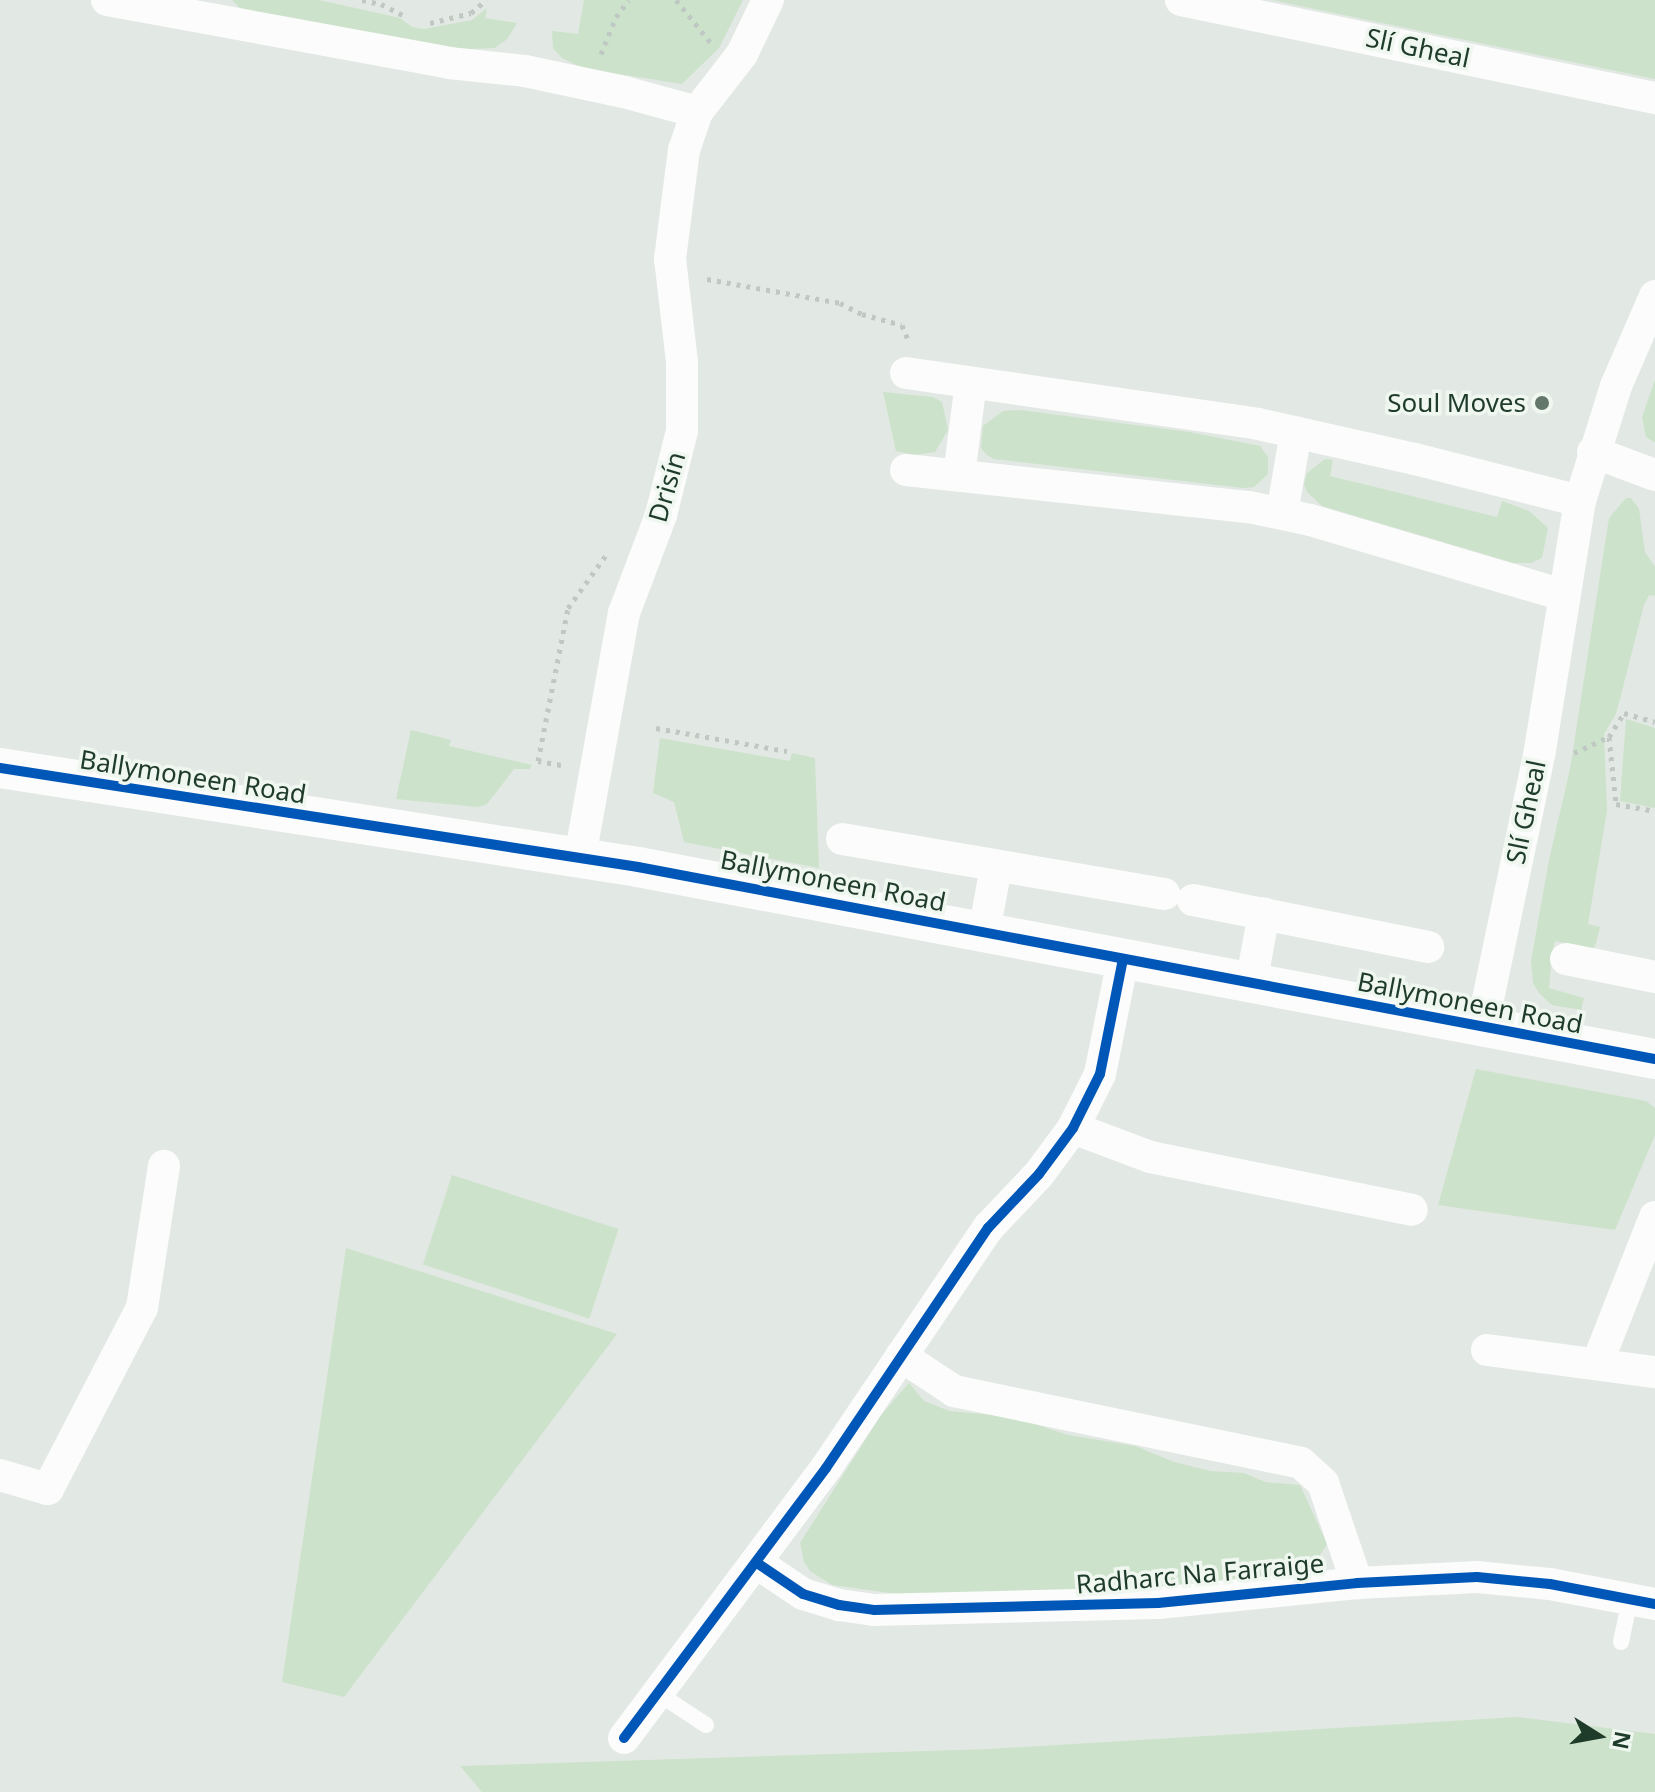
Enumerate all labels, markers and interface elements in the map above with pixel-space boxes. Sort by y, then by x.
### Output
street label: Slí Gheal [1363,22,1473,74]
place label: Soul Moves [1387,387,1526,419]
marker: Soul Moves [1533,394,1551,412]
street label: Drisín [642,448,692,526]
street label: Ballymoneen Road [78,744,308,810]
street label: Slí Gheal [1500,757,1552,867]
street label: Ballymoneen Road [718,844,948,918]
street label: Ballymoneen Road [1355,966,1585,1040]
street label: Radharc Na Farraige [1075,1548,1325,1600]
north arrow [1559,1696,1639,1776]
text: N [1606,1729,1639,1752]

